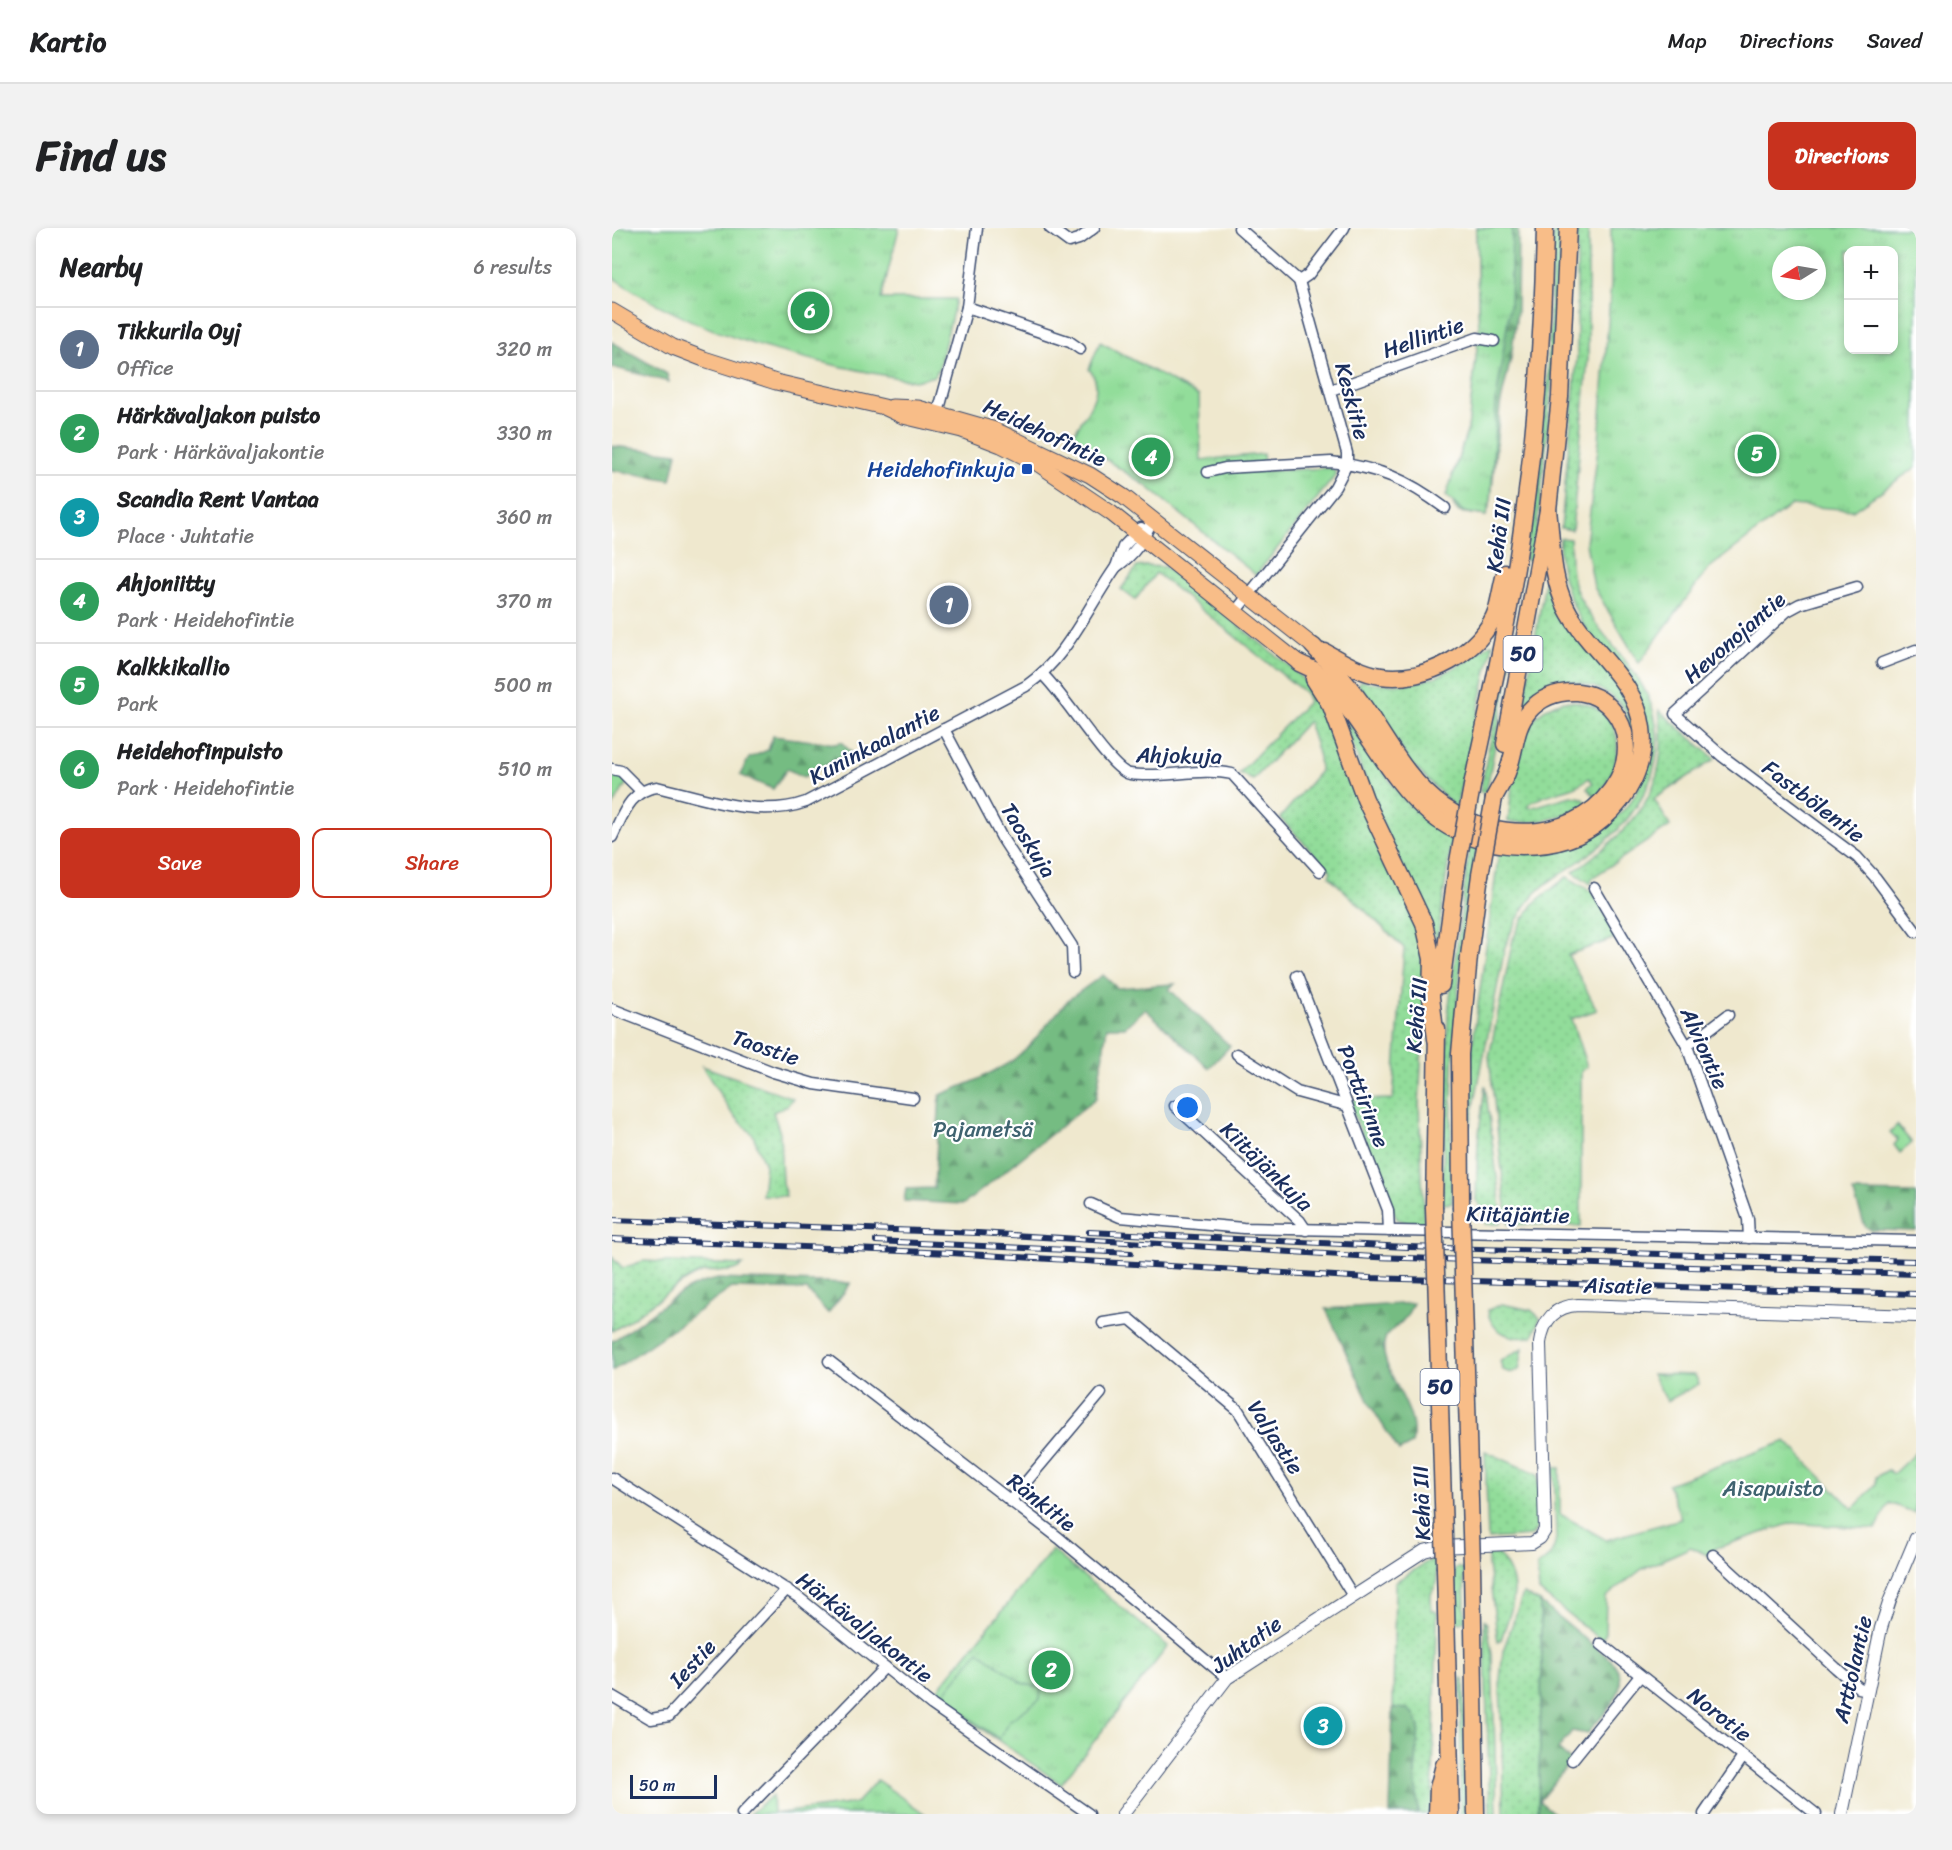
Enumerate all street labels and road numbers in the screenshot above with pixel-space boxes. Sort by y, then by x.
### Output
street label: Hellintie [1377,305,1469,370]
street label: Keskitie [1323,358,1382,444]
street label: Heidehofintie [977,387,1113,478]
street label: Kehä III [1474,495,1523,575]
street label: Hevonojantie [1674,581,1795,694]
road number: 50 [1504,636,1542,672]
street label: Kuninkaalantie [801,693,947,795]
street label: Ahjokuja [1135,735,1222,776]
street label: Fastbölentie [1753,749,1874,853]
street label: Taoskuja [990,795,1067,886]
street label: Kehä III [1394,976,1439,1054]
street label: Alviontie [1669,1000,1740,1096]
street label: Taostie [727,1018,805,1077]
street label: Porttirinne [1326,1039,1401,1154]
street label: Kiitäjänkuja [1211,1111,1323,1222]
street label: Kiitäjäntie [1466,1194,1570,1235]
street label: Aisatie [1582,1265,1653,1306]
road number: 50 [1420,1369,1460,1405]
street label: Valjastie [1237,1392,1315,1483]
street label: Ränkitie [998,1463,1085,1542]
street label: Kehä III [1401,1464,1442,1541]
street label: Härkävaljakontie [787,1561,942,1694]
street label: Juhtatie [1201,1605,1290,1684]
street label: Arttolantie [1821,1612,1884,1728]
street label: Iestie [658,1629,726,1698]
street label: Norotie [1679,1676,1761,1752]

